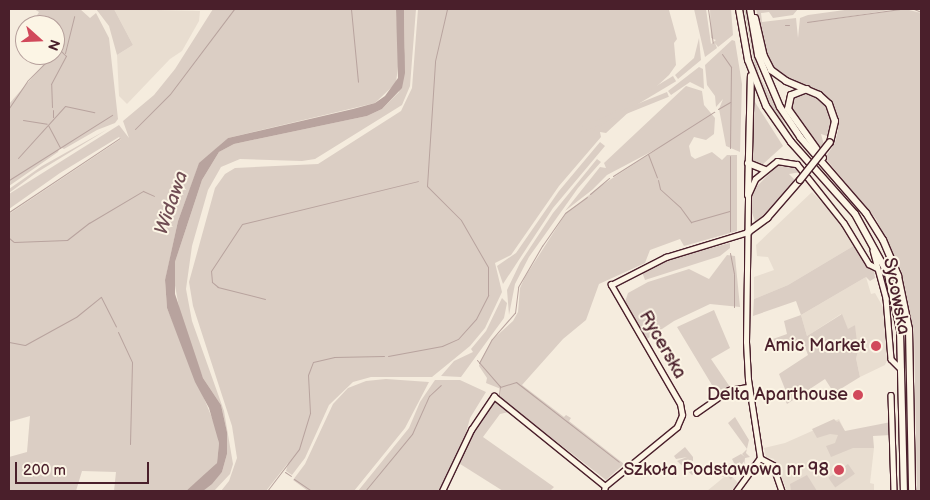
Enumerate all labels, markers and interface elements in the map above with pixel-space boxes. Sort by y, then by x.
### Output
north arrow [15,15,65,65]
text: N [44,37,63,53]
water label: Widawa [151,168,193,238]
street label: Sycowska [878,256,914,336]
street label: Rycerska [634,307,690,383]
place label: Amic Market [765,335,866,357]
marker: Amic Market [870,340,882,352]
place label: Delta Aparthouse [707,384,848,406]
marker: Delta Aparthouse [852,389,864,401]
scale bar [18,452,151,484]
place label: Szkoła Podstawowa nr 98 [623,459,829,481]
text: 200 m [23,461,66,480]
marker: Szkoła Podstawowa nr 98 [833,464,845,476]

